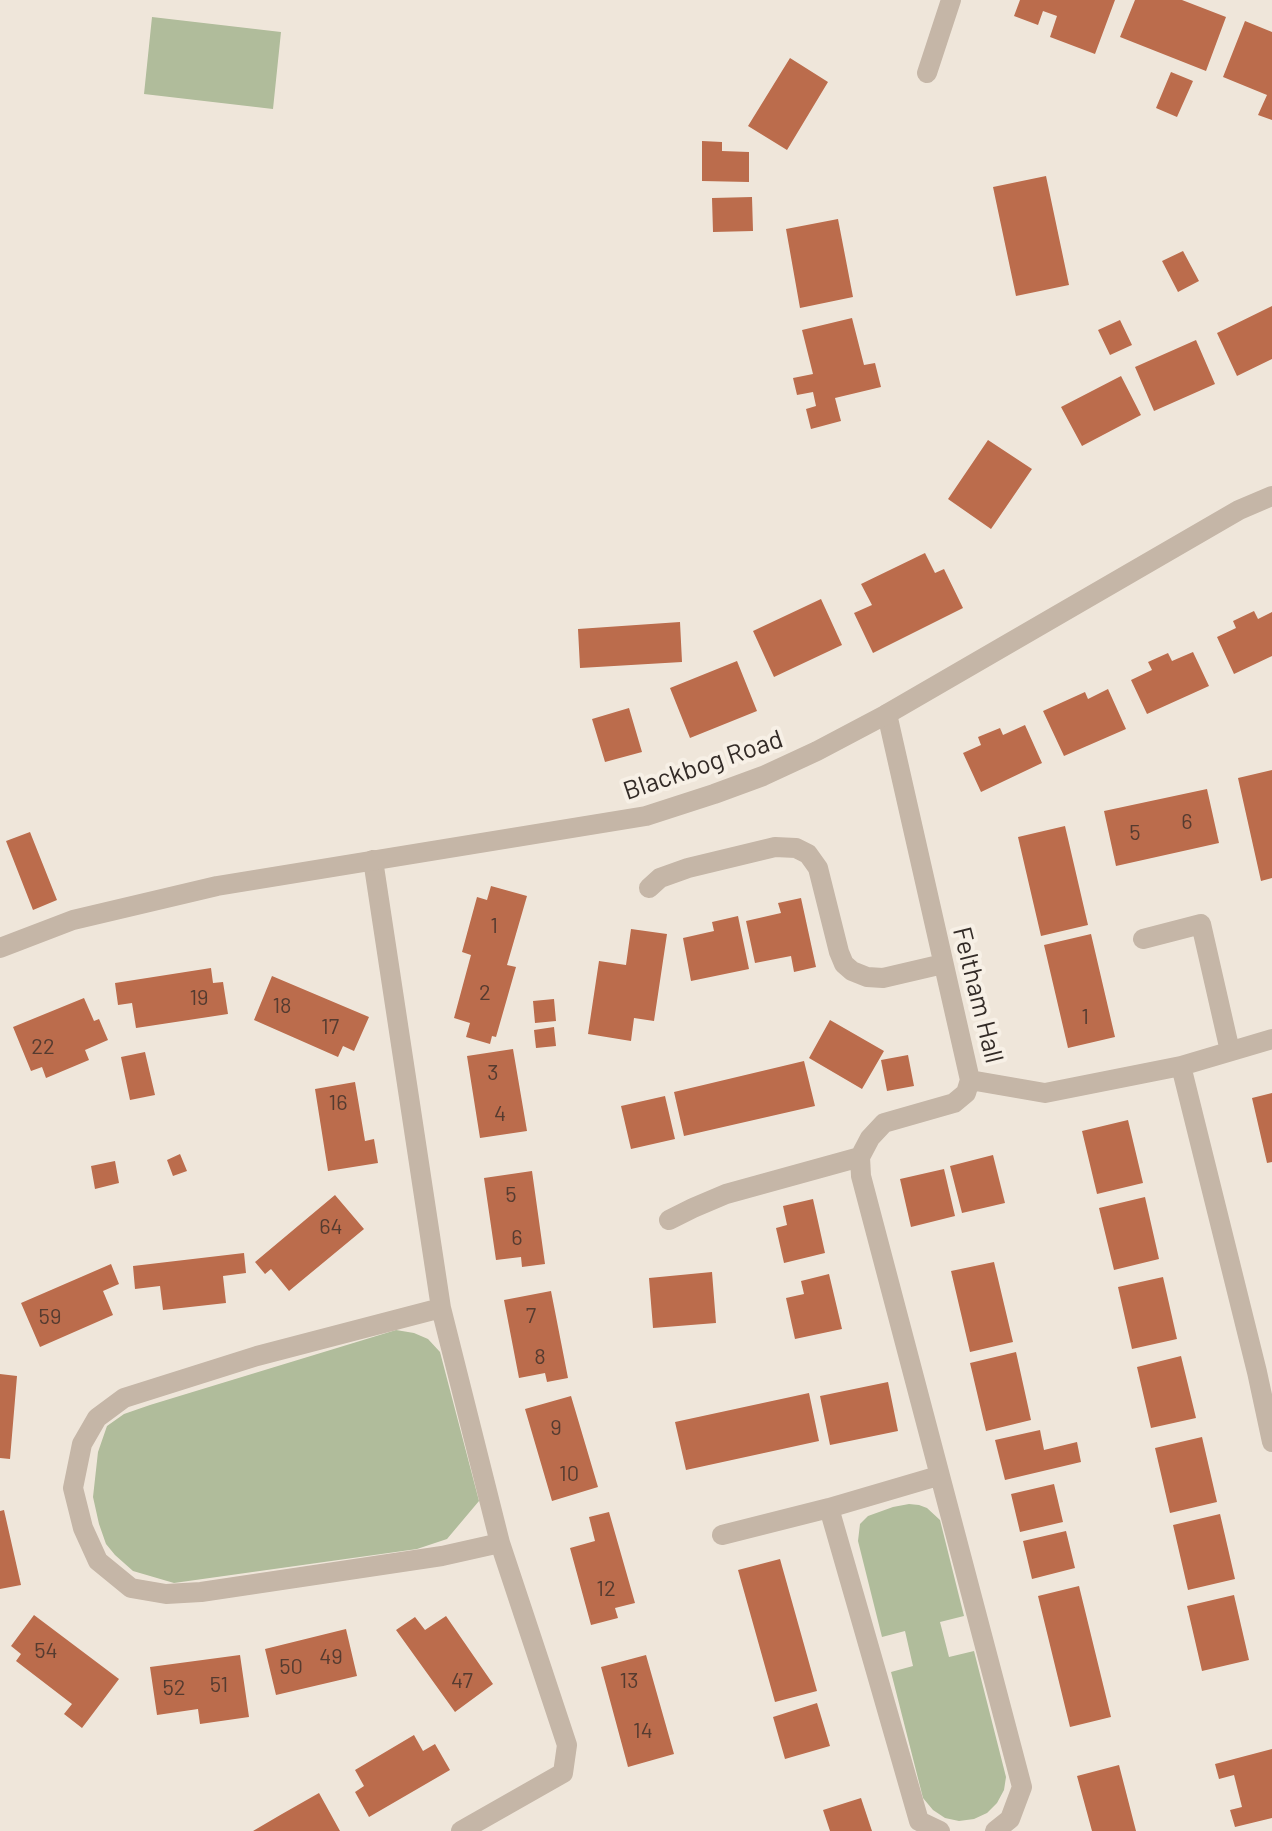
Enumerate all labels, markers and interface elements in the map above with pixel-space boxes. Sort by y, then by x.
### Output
street label: Blackbog Road [619,723,787,807]
house number: 6 [1181,809,1193,835]
house number: 5 [1129,820,1141,846]
house number: 1 [490,913,498,939]
street label: Feltham Hall [946,924,1010,1066]
house number: 2 [479,980,491,1006]
house number: 19 [189,985,209,1011]
house number: 18 [272,993,292,1019]
house number: 1 [1081,1004,1089,1030]
house number: 17 [321,1014,339,1040]
house number: 22 [31,1034,55,1060]
house number: 3 [487,1060,499,1086]
house number: 16 [328,1090,348,1116]
house number: 4 [494,1101,506,1127]
house number: 5 [505,1182,517,1208]
house number: 64 [319,1214,343,1240]
house number: 6 [511,1225,523,1251]
house number: 7 [526,1303,536,1329]
house number: 59 [39,1304,61,1330]
house number: 8 [534,1344,546,1370]
house number: 9 [550,1415,562,1441]
house number: 10 [559,1461,579,1487]
house number: 12 [596,1576,616,1602]
house number: 54 [34,1638,58,1664]
house number: 49 [319,1644,343,1670]
house number: 50 [279,1654,303,1680]
house number: 47 [451,1668,473,1694]
house number: 13 [619,1668,639,1694]
house number: 51 [210,1672,228,1698]
house number: 52 [162,1675,186,1701]
house number: 14 [633,1718,653,1744]

